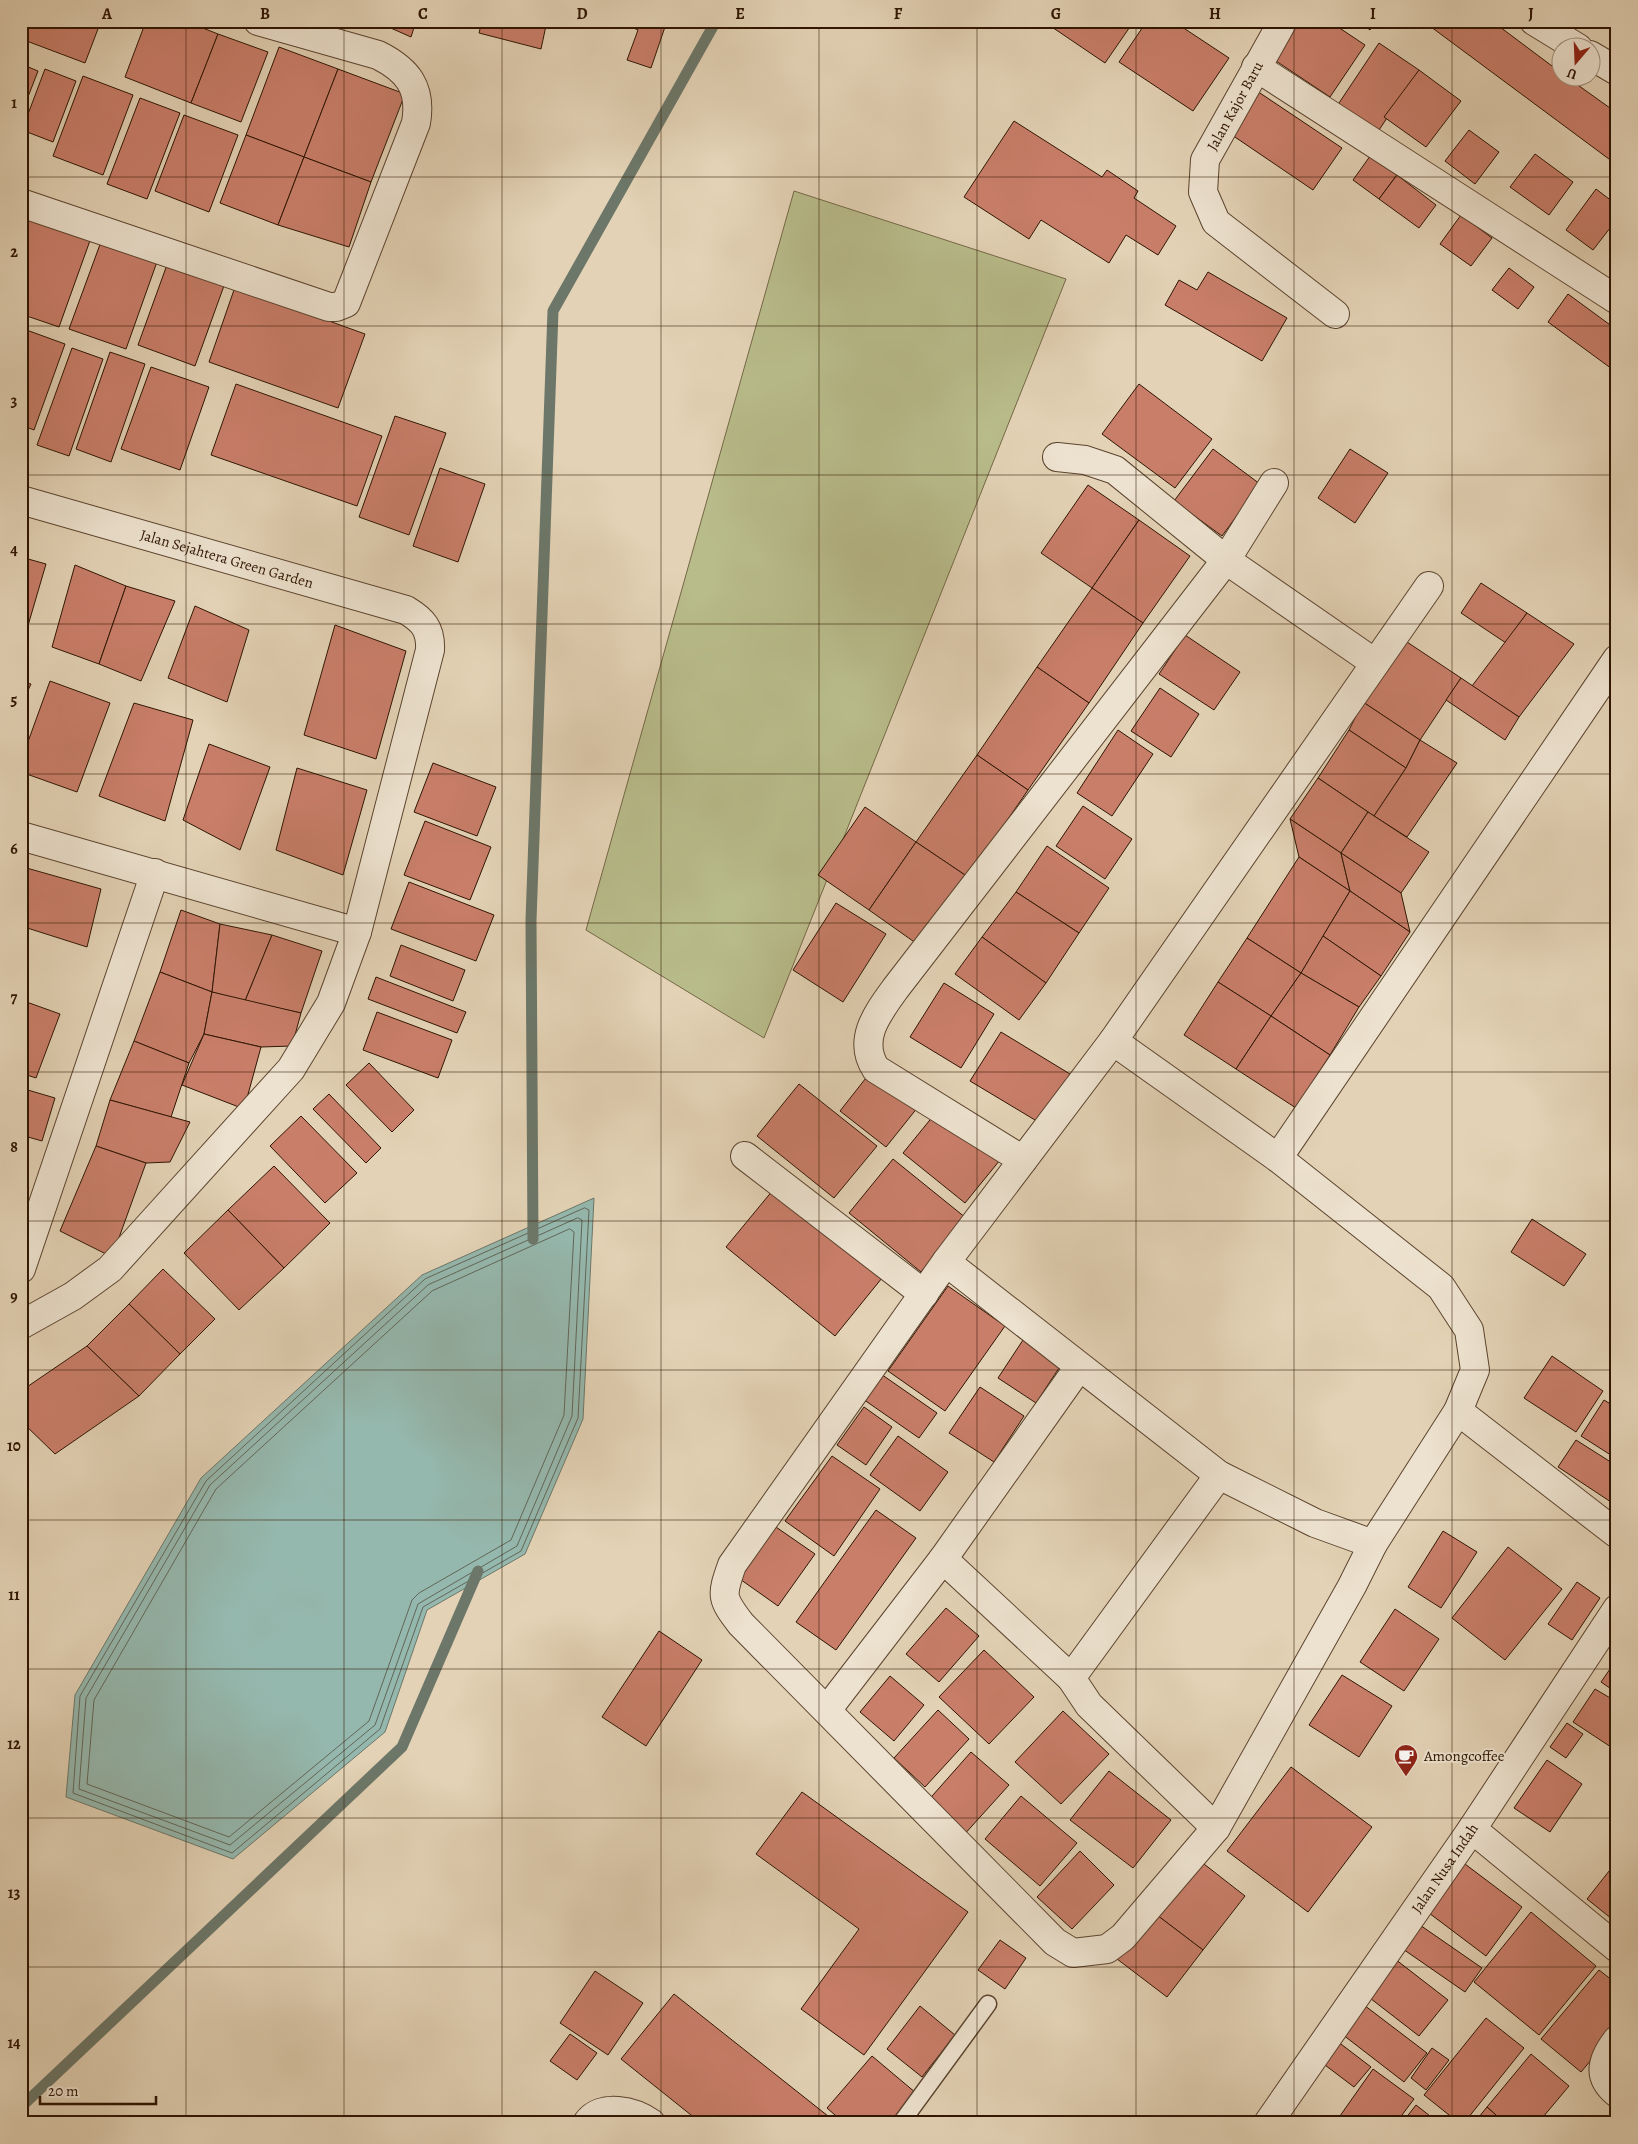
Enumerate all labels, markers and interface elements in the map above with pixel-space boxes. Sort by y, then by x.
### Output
text: A [101,3,113,25]
text: B [260,3,270,25]
text: C [418,3,428,25]
text: D [576,3,588,25]
text: E [735,3,745,25]
text: F [894,3,903,25]
text: G [1051,3,1061,25]
text: H [1209,3,1221,25]
text: I [1370,3,1376,25]
text: J [1528,3,1534,25]
north arrow [1550,38,1600,88]
street label: Jalan Kajor Baru [1202,57,1268,154]
text: U [1564,63,1579,84]
text: 1 [11,92,17,114]
text: 2 [10,241,18,263]
text: 3 [11,390,18,412]
street label: Jalan Sejahtera Green Garden [138,525,316,593]
text: 4 [10,539,18,561]
text: 5 [11,689,18,711]
text: 6 [10,838,18,860]
text: 7 [11,987,18,1009]
text: 8 [10,1136,18,1158]
text: 9 [10,1286,18,1308]
text: 10 [7,1435,21,1457]
text: 11 [8,1584,20,1606]
text: 12 [7,1733,21,1755]
cafe icon: Amongcoffee [1393,1743,1419,1777]
place label: Amongcoffee [1423,1746,1505,1766]
street label: Jalan Nusa Indah [1407,1820,1483,1917]
text: 13 [8,1882,20,1904]
text: 14 [7,2032,21,2054]
scale bar [40,2074,156,2106]
text: 20 m [48,2081,79,2101]

